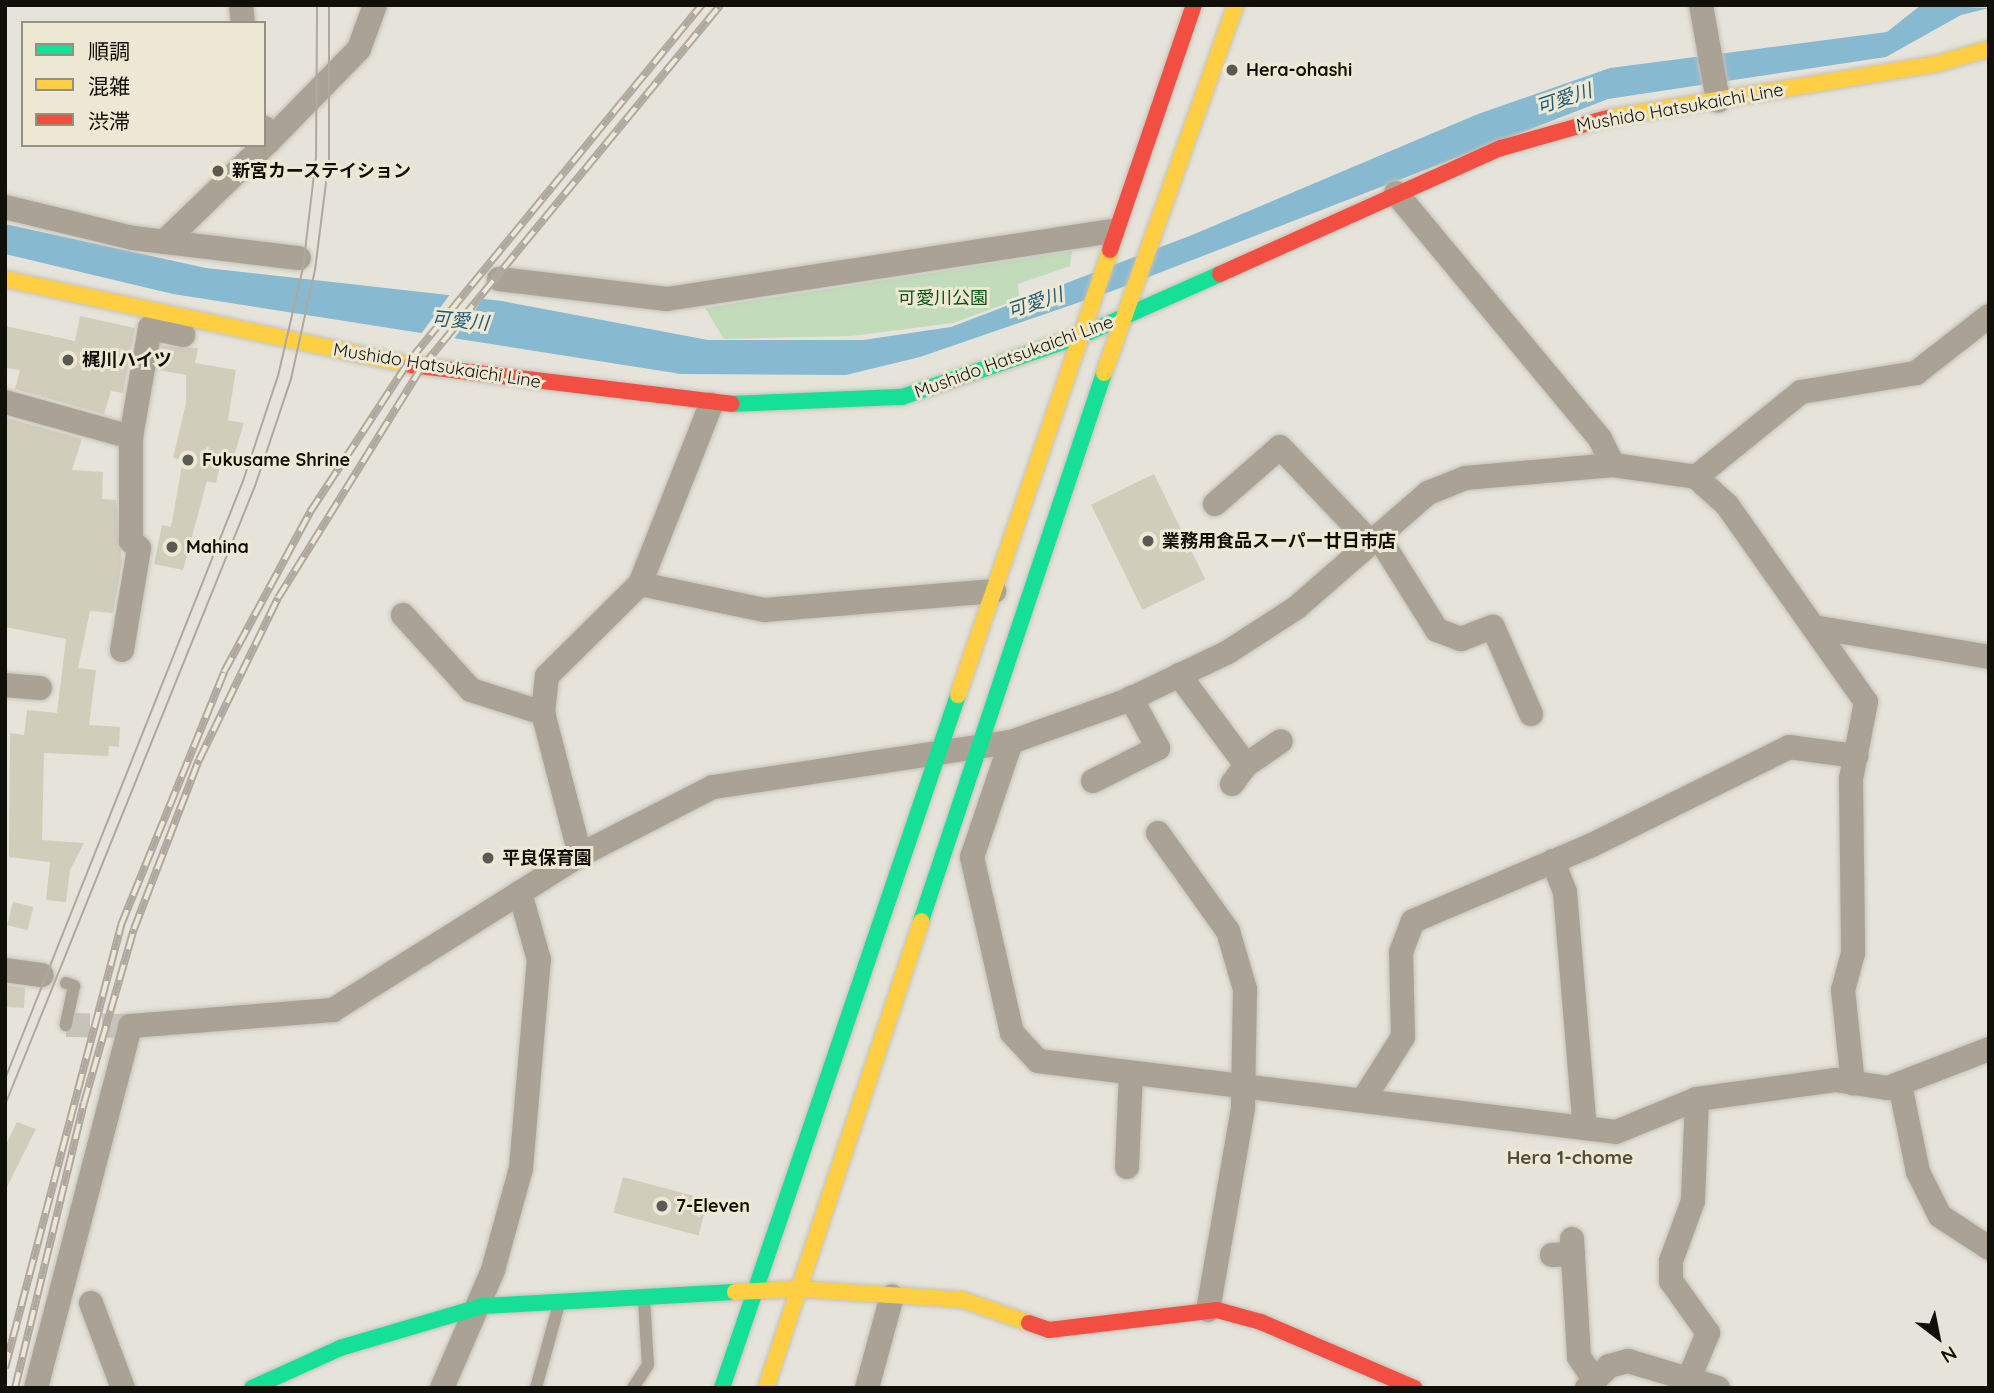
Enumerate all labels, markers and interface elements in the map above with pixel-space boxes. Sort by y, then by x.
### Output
legend [21,21,266,147]
text: 順調 [88,38,130,64]
place label: Hera-ohashi [1246,59,1352,81]
marker: Hera-ohashi [1224,62,1240,78]
text: 混雑 [88,73,130,99]
water label: 可愛川 [1533,79,1595,119]
street label: Mushido Hatsukaichi Line [1575,79,1785,137]
text: 渋滞 [88,108,130,134]
place label: 新宮カーステイション [232,160,412,182]
marker: 新宮カーステイション [210,163,226,179]
water label: 可愛川 [1004,283,1066,323]
park label: 可愛川公園 [898,287,988,309]
water label: 可愛川 [431,307,489,335]
street label: Mushido Hatsukaichi Line [912,311,1116,403]
street label: Mushido Hatsukaichi Line [332,339,542,393]
place label: 梶川ハイツ [82,349,172,371]
marker: 梶川ハイツ [60,352,76,368]
place label: Fukusame Shrine [202,449,350,471]
marker: Fukusame Shrine [180,452,196,468]
place label: 業務用食品スーパー廿日市店 [1162,530,1396,552]
marker: 業務用食品スーパー廿日市店 [1140,533,1156,549]
place label: Mahina [186,536,249,558]
marker: Mahina [164,539,180,555]
place label: 平良保育園 [502,847,592,869]
marker: 平良保育園 [480,850,496,866]
district label: Hera 1-chome [1507,1147,1633,1169]
place label: 7-Eleven [676,1195,750,1217]
marker: 7-Eleven [654,1198,670,1214]
north arrow [1903,1302,1973,1372]
text: N [1937,1341,1961,1369]

